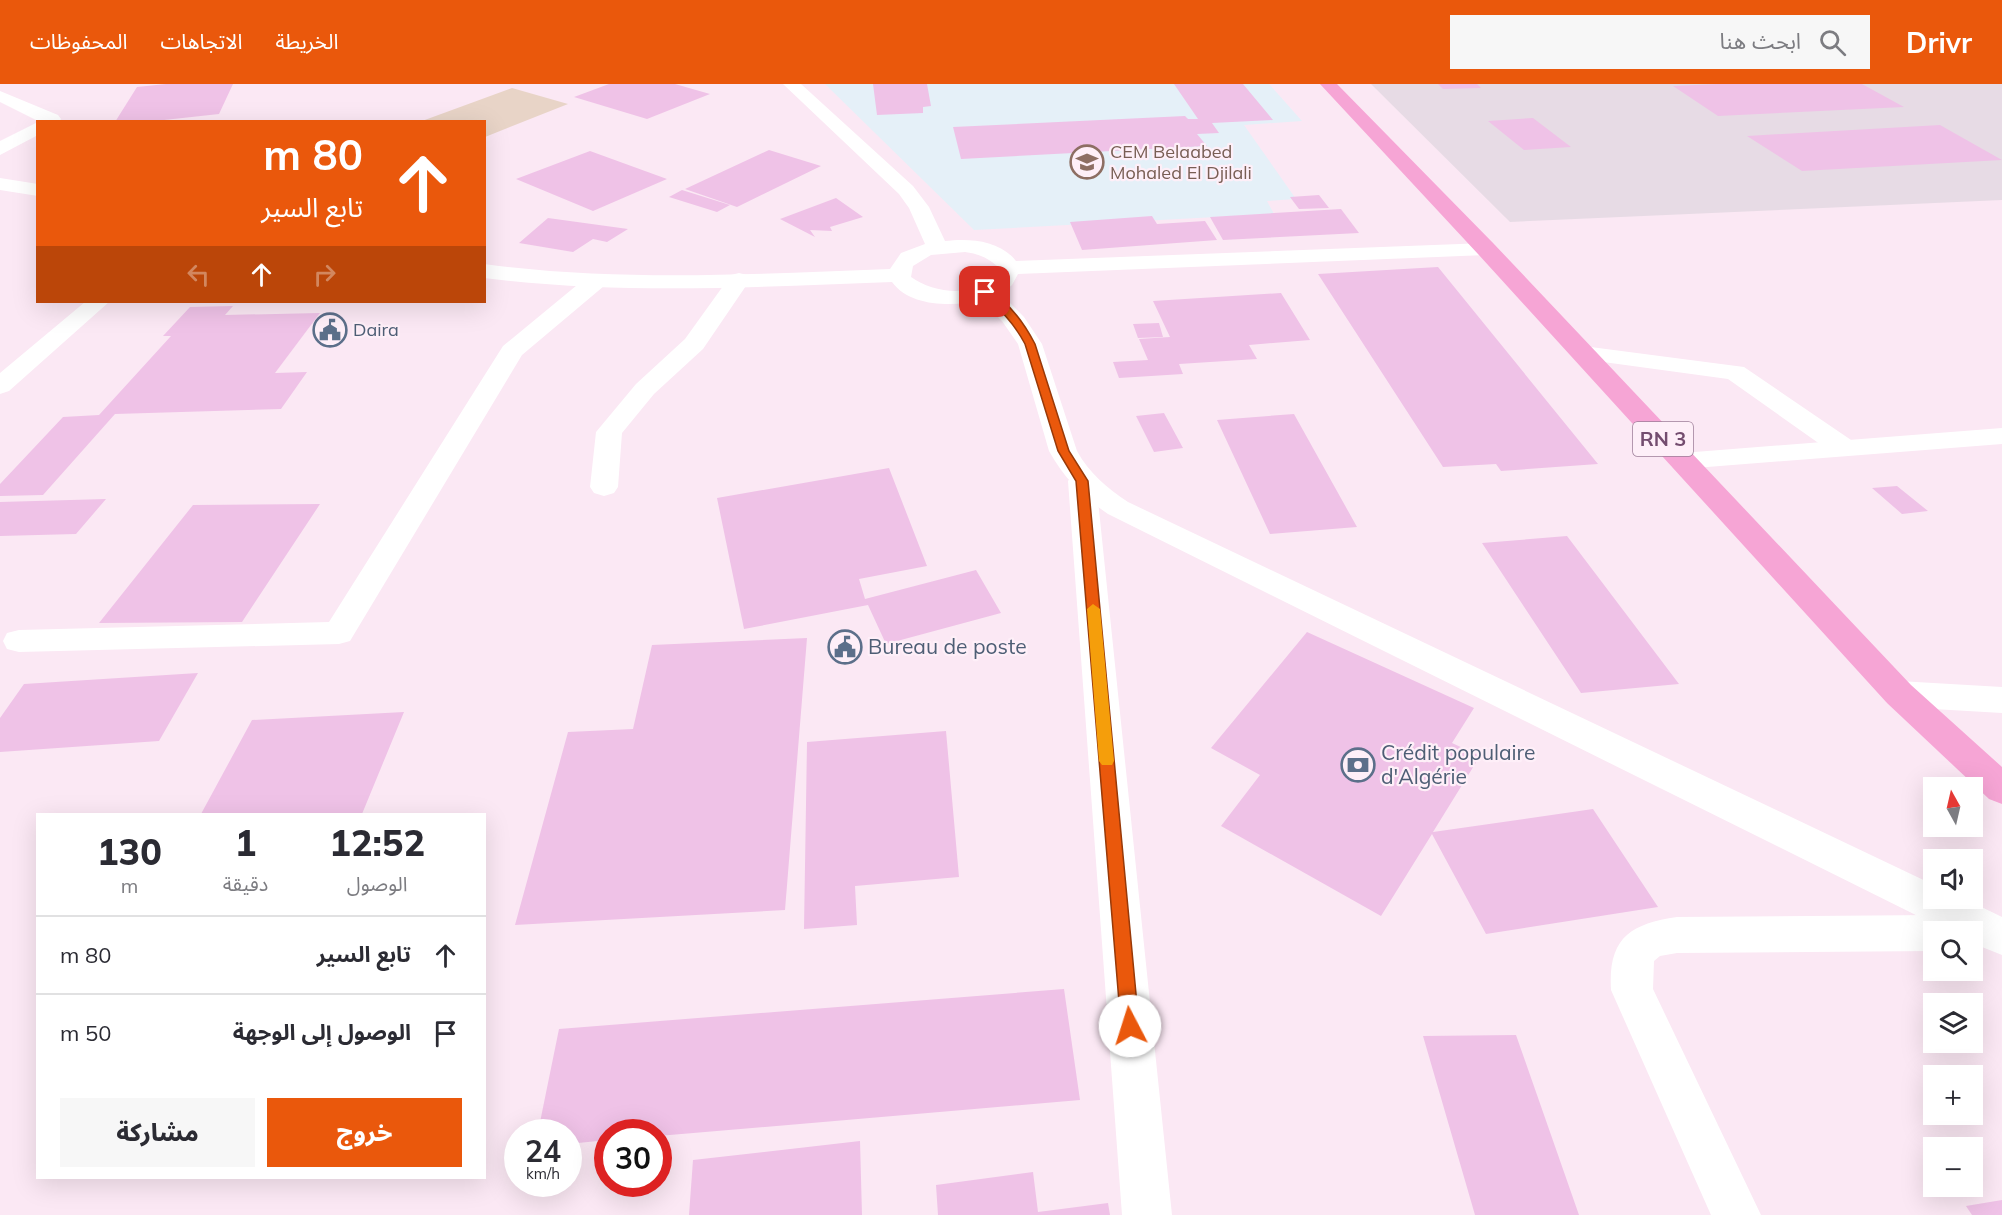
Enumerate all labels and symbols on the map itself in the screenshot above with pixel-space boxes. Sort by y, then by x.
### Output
place label: CEM Belaabed Mohaled El Djilali [1110,140,1252,184]
school or university icon: CEM Belaabed Mohaled El Djilali [1069,144,1105,180]
pin [959,266,1010,317]
public building icon: Daira [312,312,348,348]
place label: Daira [353,318,399,341]
road number: RN 3 [1633,422,1693,456]
public building icon: Bureau de poste [827,629,863,665]
place label: Bureau de poste [868,633,1027,659]
place label: Crédit populaire d'Algérie [1381,739,1536,789]
bank icon: Crédit populaire d'Algérie [1340,747,1376,783]
north arrow [1923,777,1983,837]
position arrow [1098,994,1162,1058]
speed limit sign: 30 [594,1119,672,1197]

